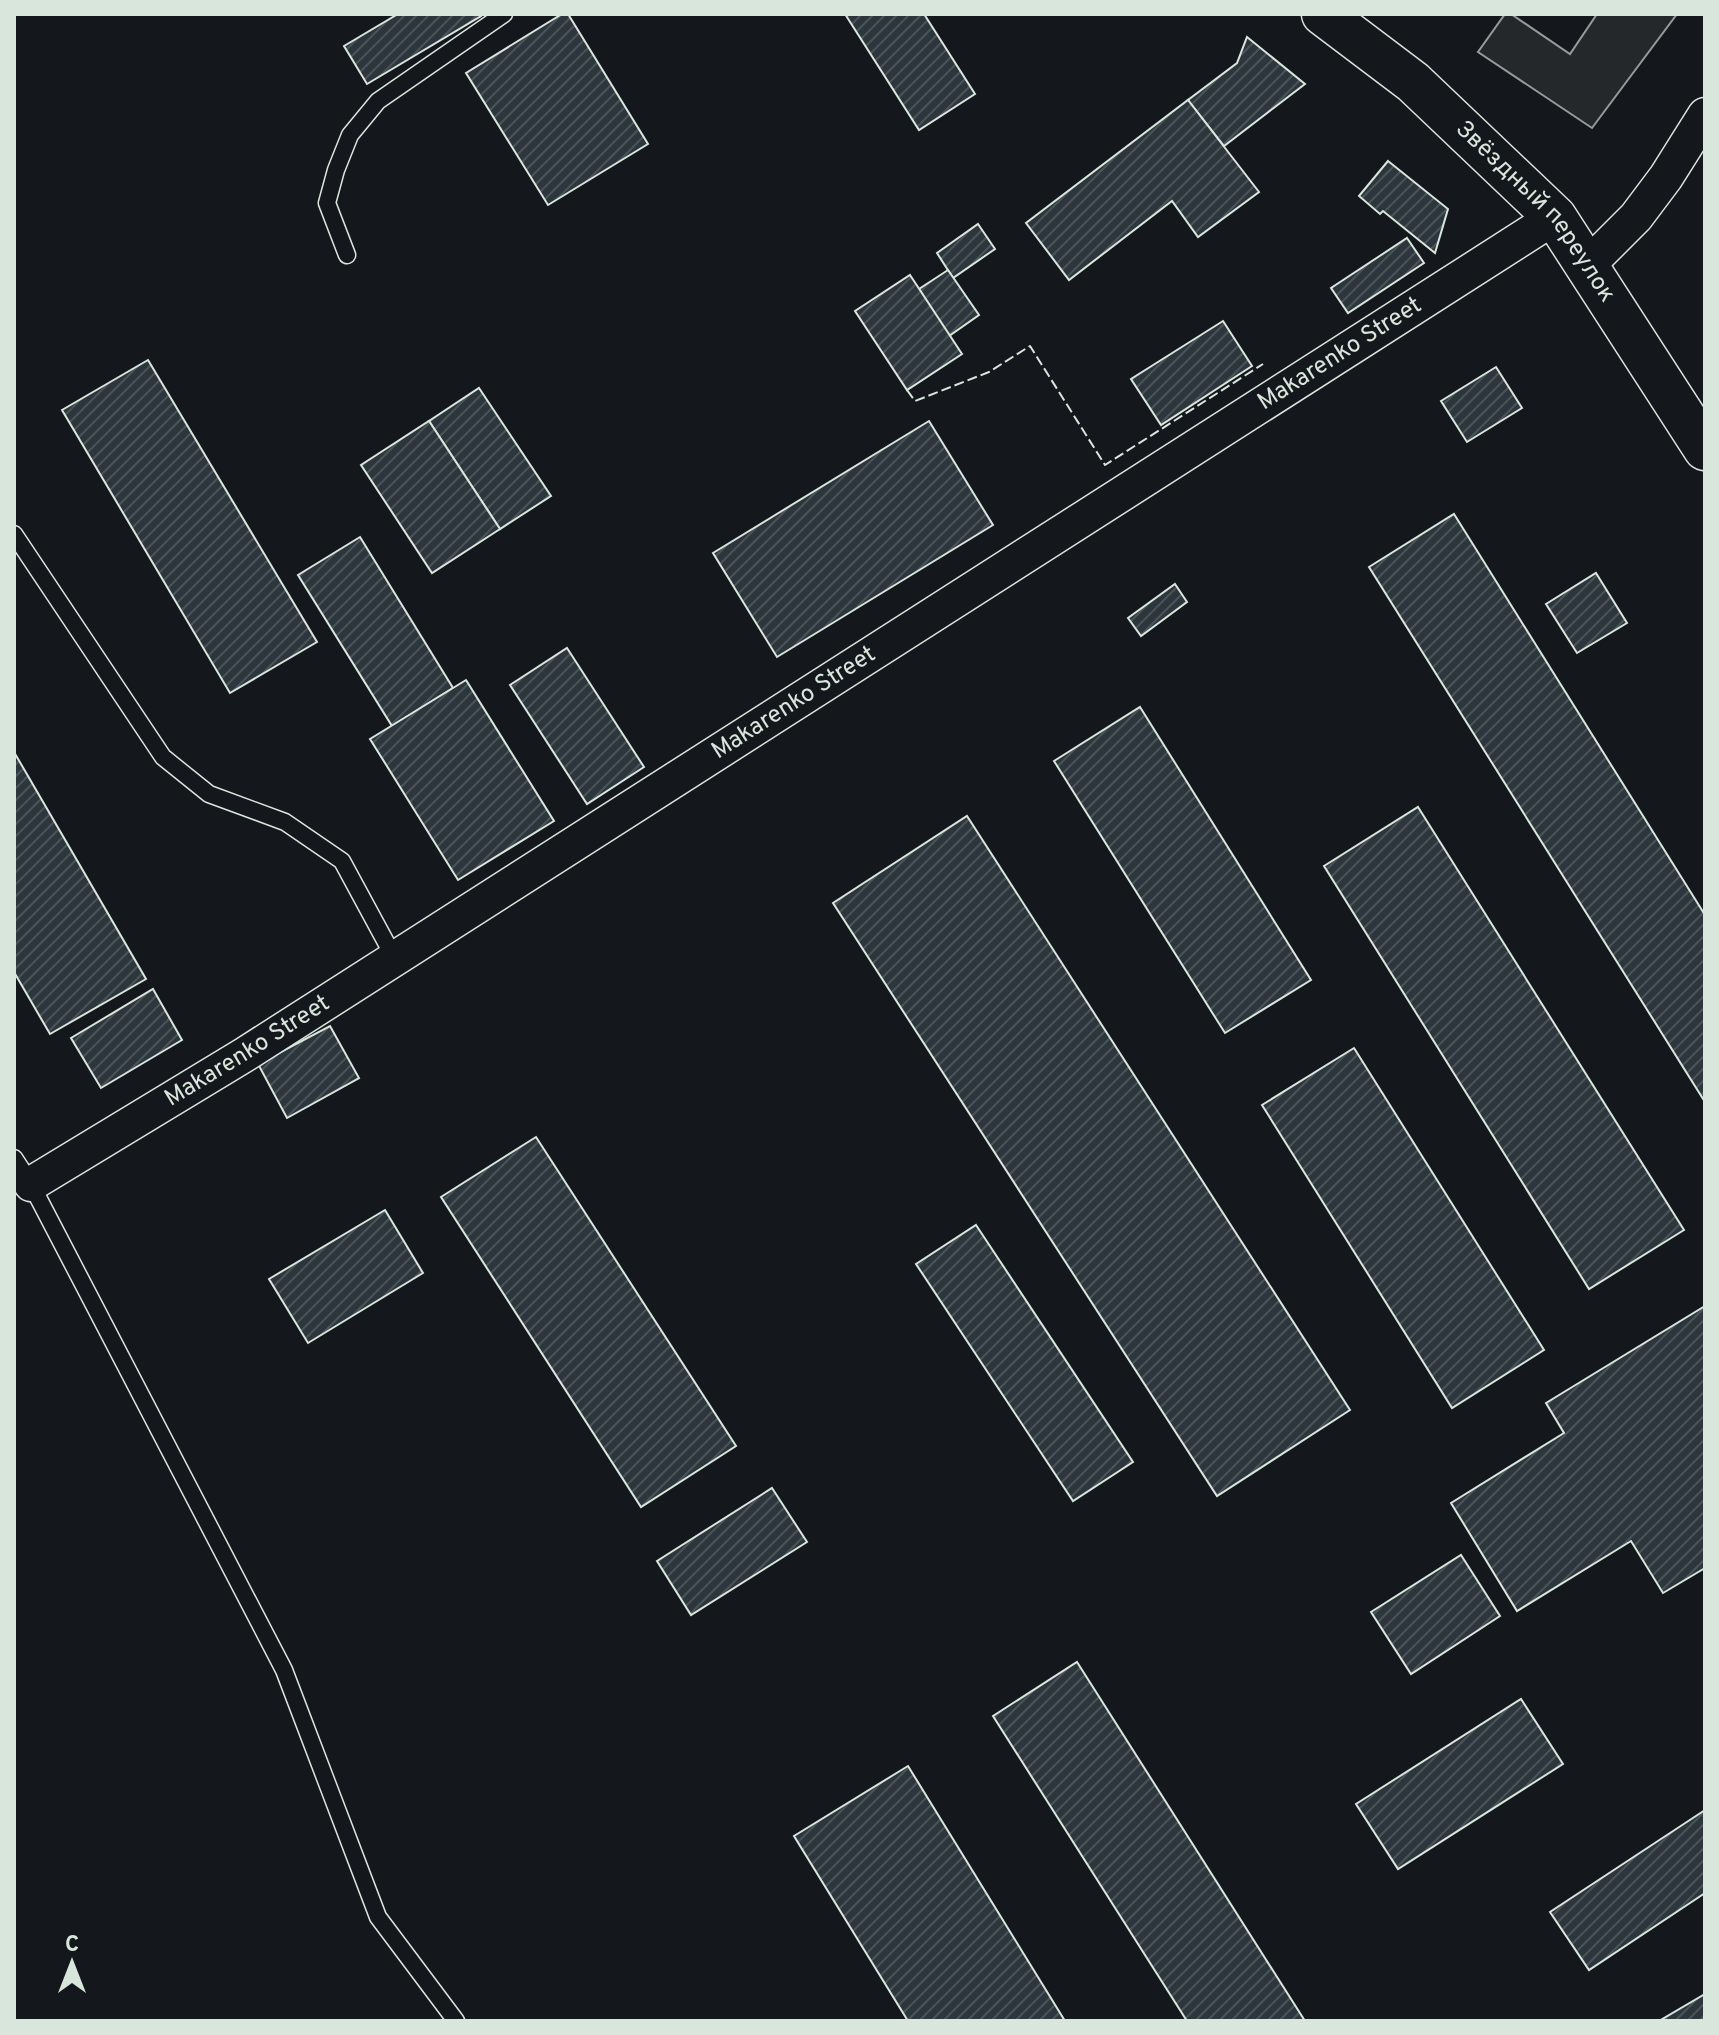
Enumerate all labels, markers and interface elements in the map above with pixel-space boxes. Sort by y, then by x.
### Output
street label: Звёздный переулок [1449,115,1621,308]
street label: Makarenko Street [1252,291,1428,418]
street label: Makarenko Street [707,640,882,767]
street label: Makarenko Street [160,989,336,1114]
north arrow [32,1923,112,2003]
text: С [65,1932,79,1959]

